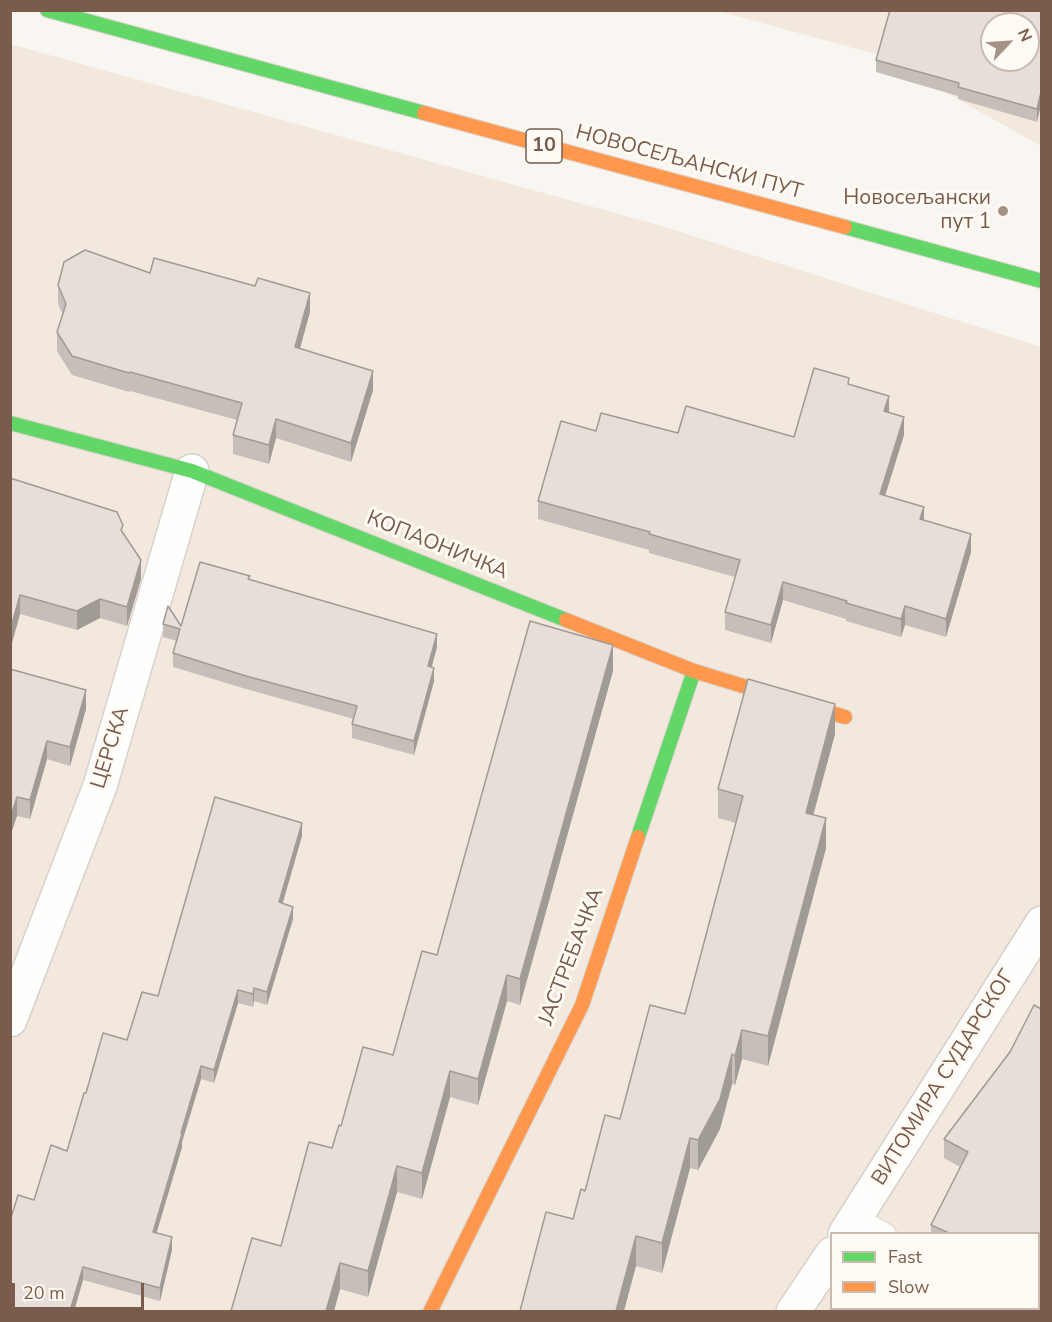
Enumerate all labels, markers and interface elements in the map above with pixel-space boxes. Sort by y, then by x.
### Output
north arrow [980,12,1040,72]
text: N [1012,25,1037,45]
street label: НОВОСЕЉАНСКИ ПУТ [573,121,805,205]
road number: 10 [526,129,562,163]
place label: Новосељански пут 1 [843,186,991,236]
marker: Новосељански пут 1 [996,204,1010,218]
street label: КОПАОНИЧКА [363,506,511,586]
street label: ЦЕРСКА [87,704,135,792]
street label: ЈАСТРЕБАЧКА [534,885,610,1029]
street label: ВИТОМИРА СУДАРСКОГ [867,965,1021,1191]
legend [830,1232,1040,1310]
text: Fast [888,1245,922,1269]
scale bar [15,1271,147,1309]
text: Slow [888,1275,929,1299]
text: 20 m [23,1281,65,1305]

